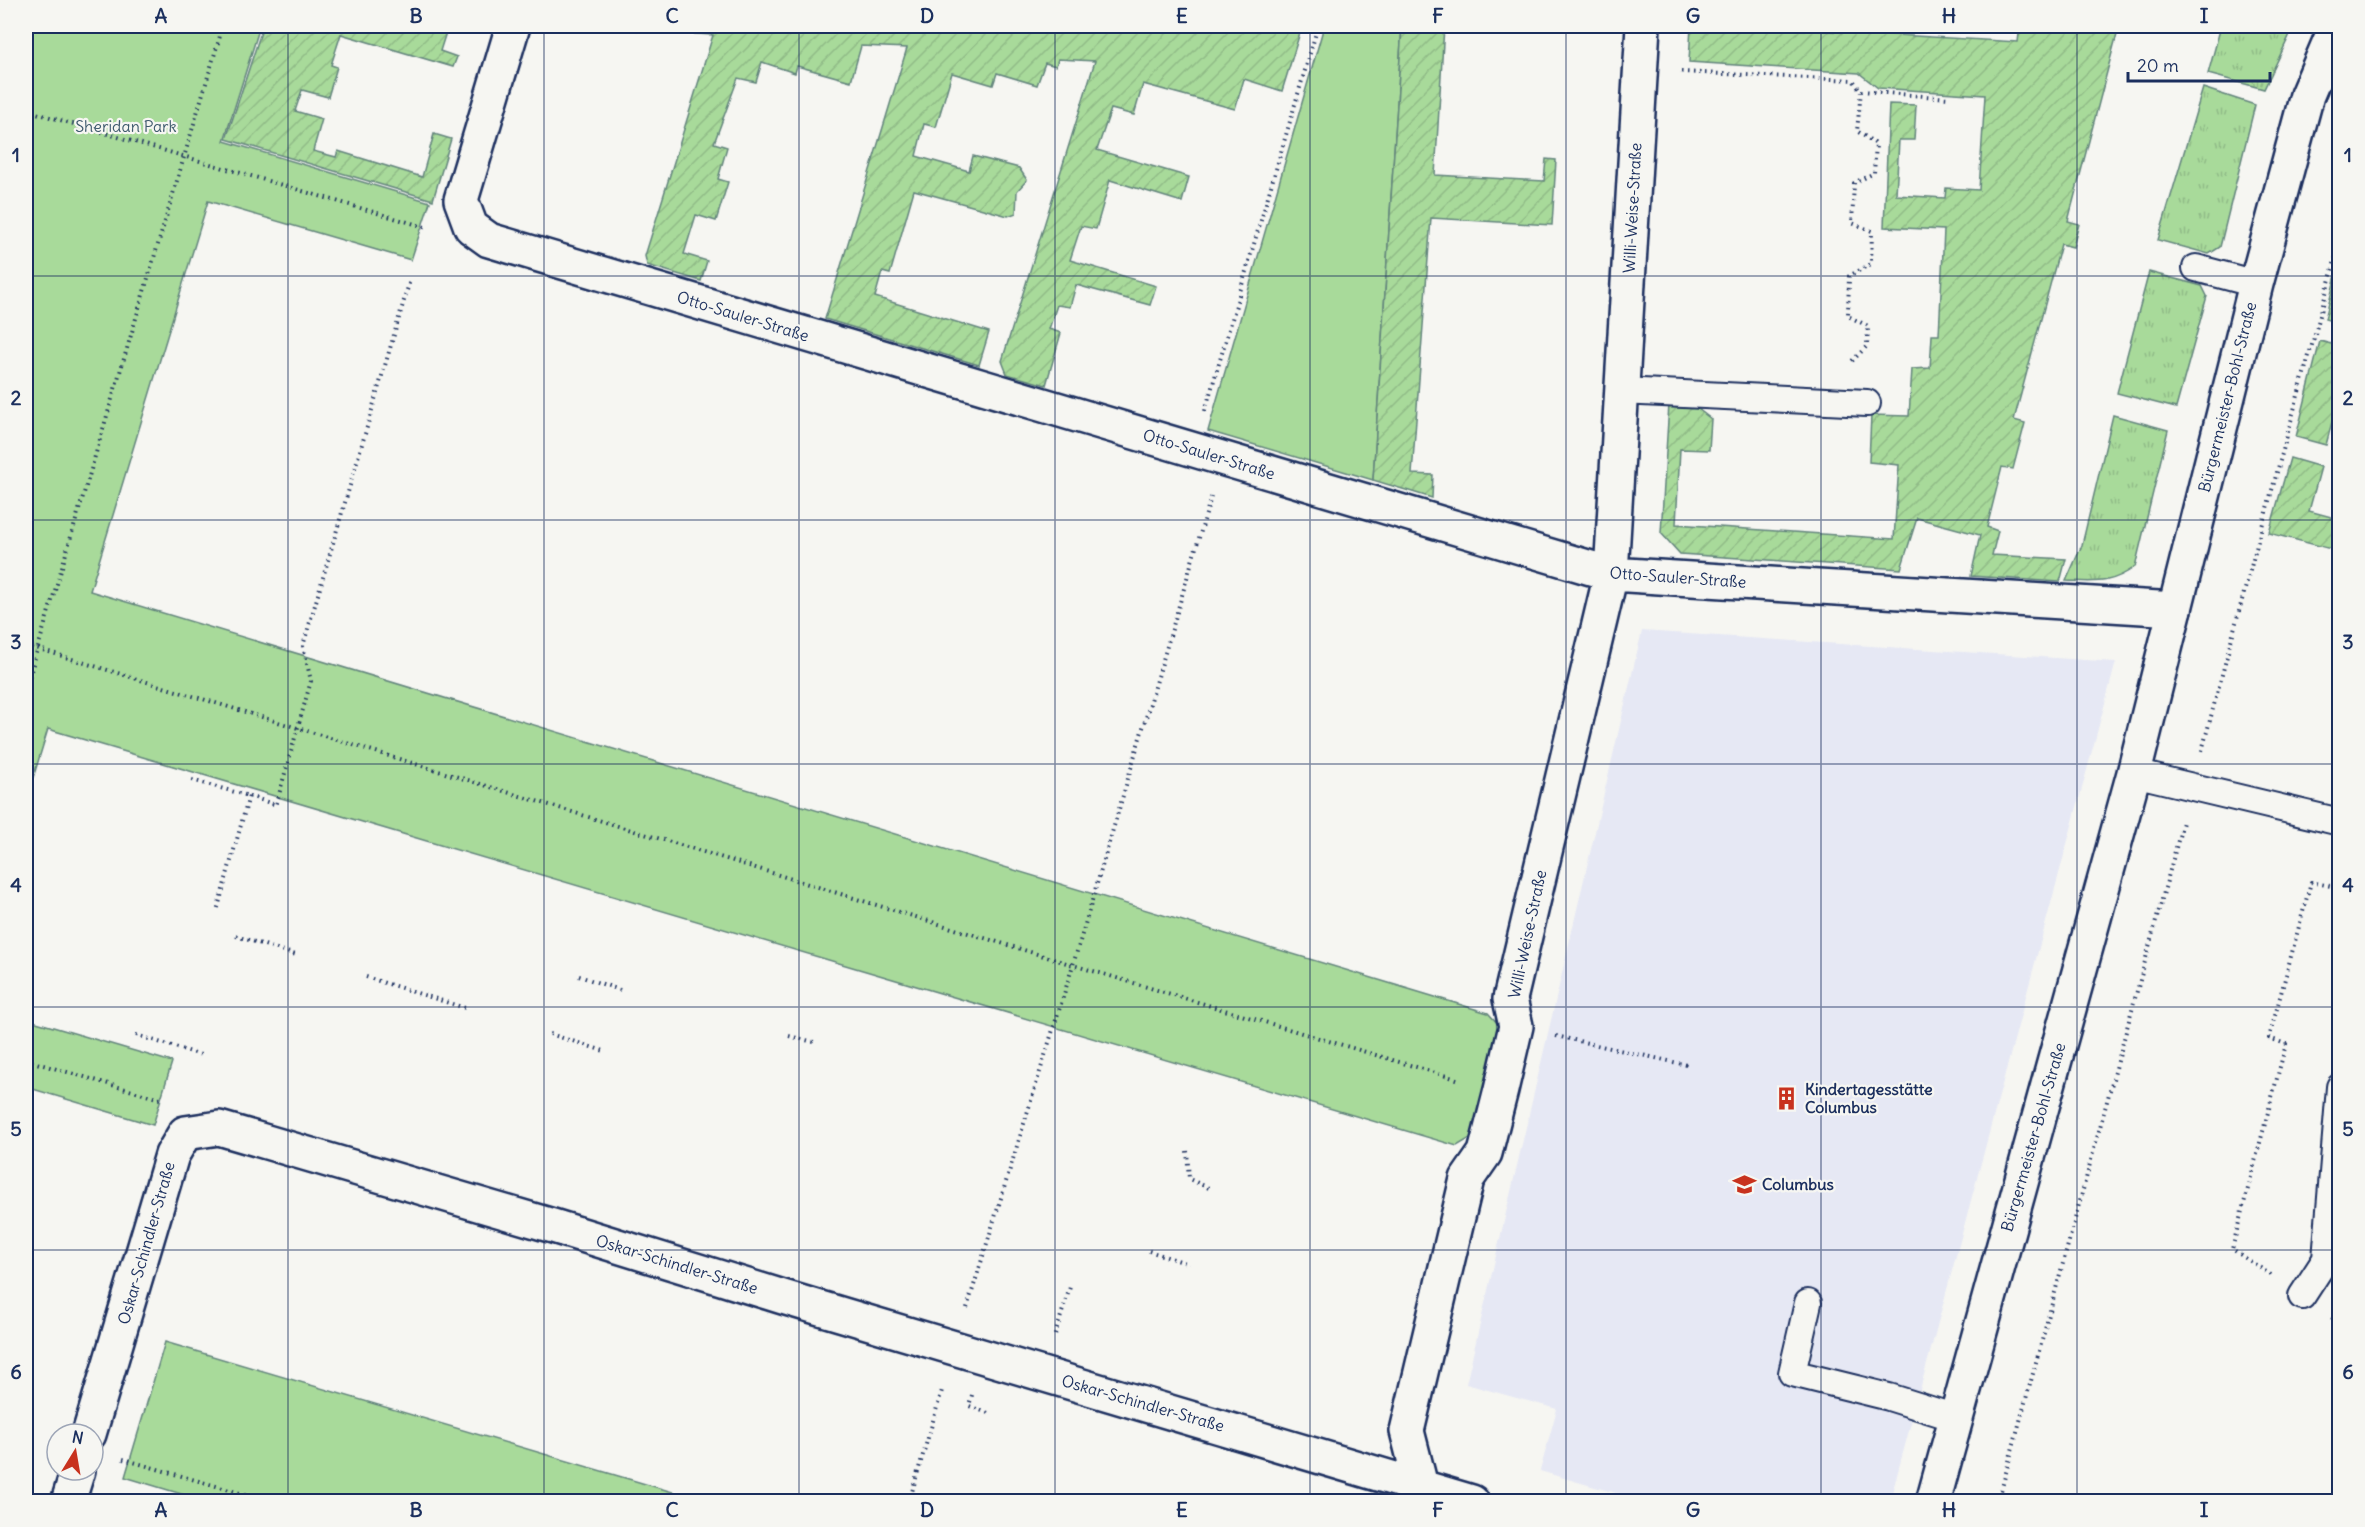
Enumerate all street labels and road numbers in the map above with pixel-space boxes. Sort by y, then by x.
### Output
street label: Willi-Weise-Straße [1619,142,1645,274]
street label: Otto-Sauler-Straße [675,286,811,346]
street label: Bürgermeister-Bohl-Straße [2194,300,2260,494]
street label: Otto-Sauler-Straße [1141,424,1277,484]
street label: Otto-Sauler-Straße [1609,562,1747,592]
street label: Willi-Weise-Straße [1504,868,1550,1000]
street label: Bürgermeister-Bohl-Straße [1996,1040,2070,1234]
street label: Oskar-Schindler-Straße [113,1159,179,1327]
street label: Oskar-Schindler-Straße [594,1230,760,1298]
street label: Oskar-Schindler-Straße [1059,1370,1227,1436]

